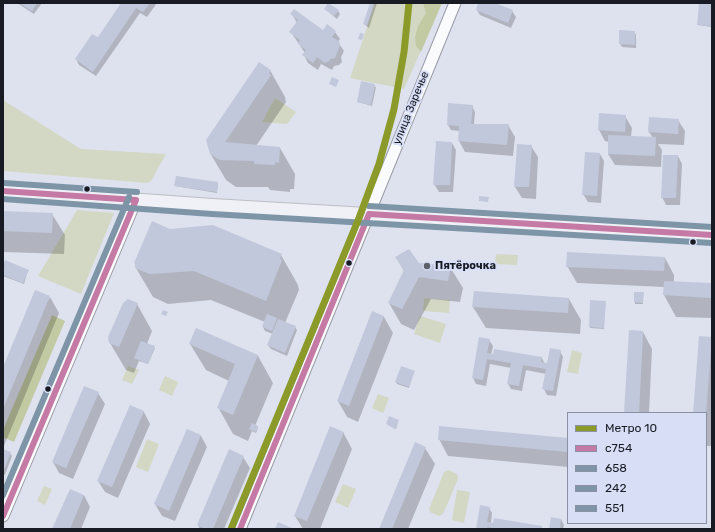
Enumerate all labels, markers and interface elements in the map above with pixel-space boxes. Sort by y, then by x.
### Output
street label: улица Заречье [390,70,432,146]
unlabelled marker [82,184,92,194]
unlabelled marker [688,237,698,247]
unlabelled marker [344,258,354,268]
place label: Пятёрочка [435,259,496,273]
marker: Пятёрочка [422,261,432,271]
unlabelled marker [43,384,53,394]
legend [567,412,707,524]
text: Метро 10 [605,421,657,435]
text: с754 [605,441,632,455]
text: 658 [605,461,627,475]
text: 242 [605,481,626,495]
text: 551 [605,501,624,515]

